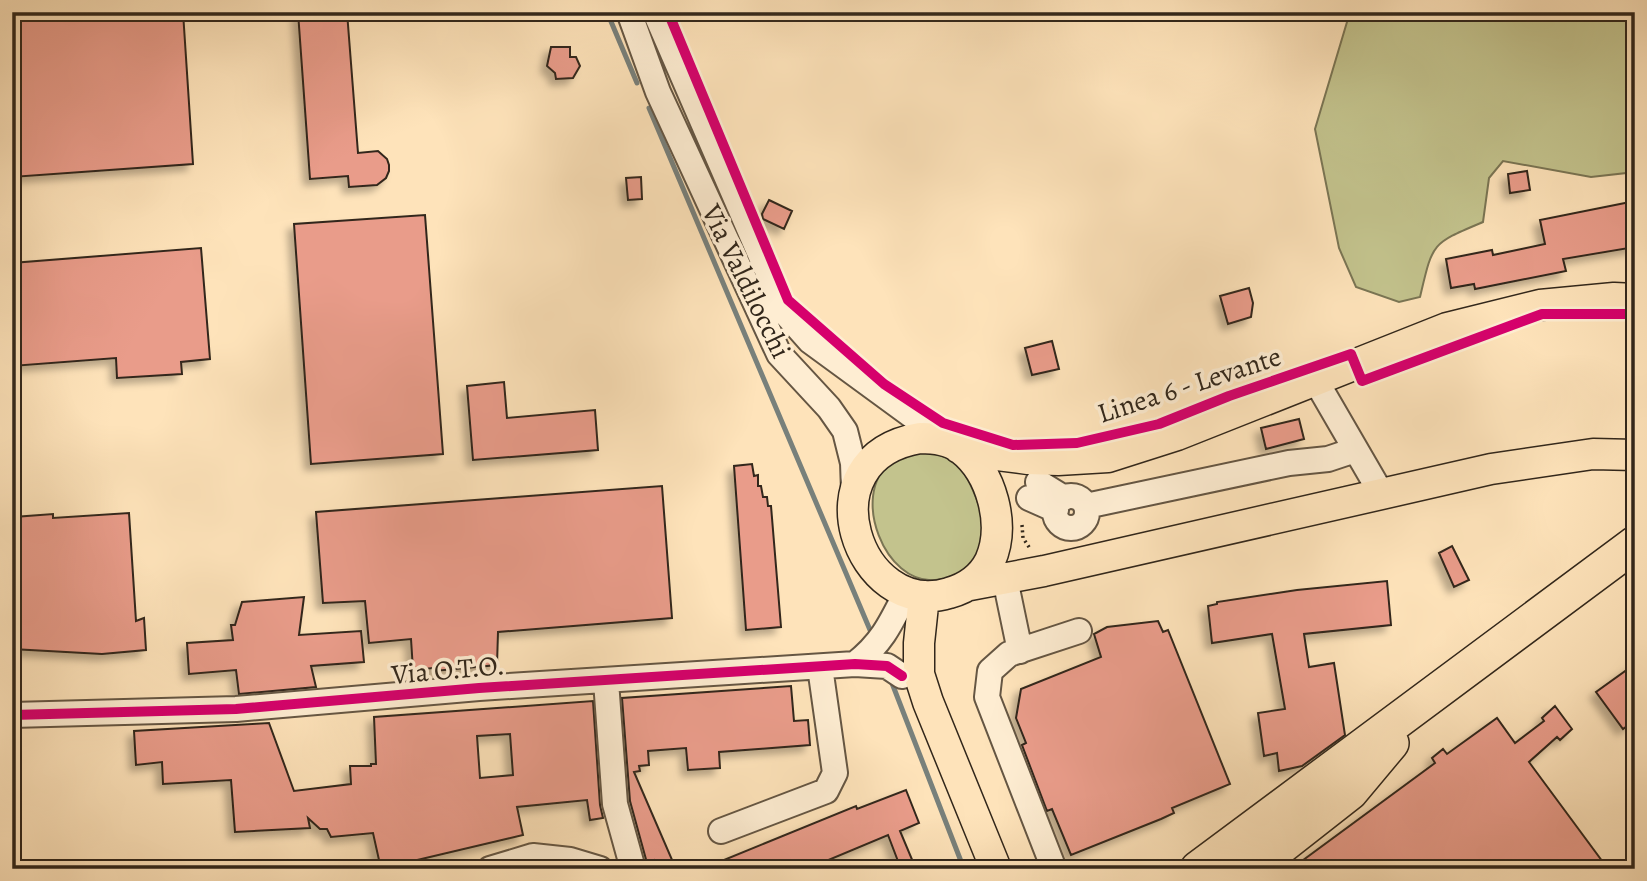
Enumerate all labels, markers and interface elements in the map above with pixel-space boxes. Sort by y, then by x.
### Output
street label: Via Valdilocchi [692,197,800,365]
street label: Linea 6 - Levante [1093,337,1286,433]
street label: Via O.T.O. [389,646,506,694]

